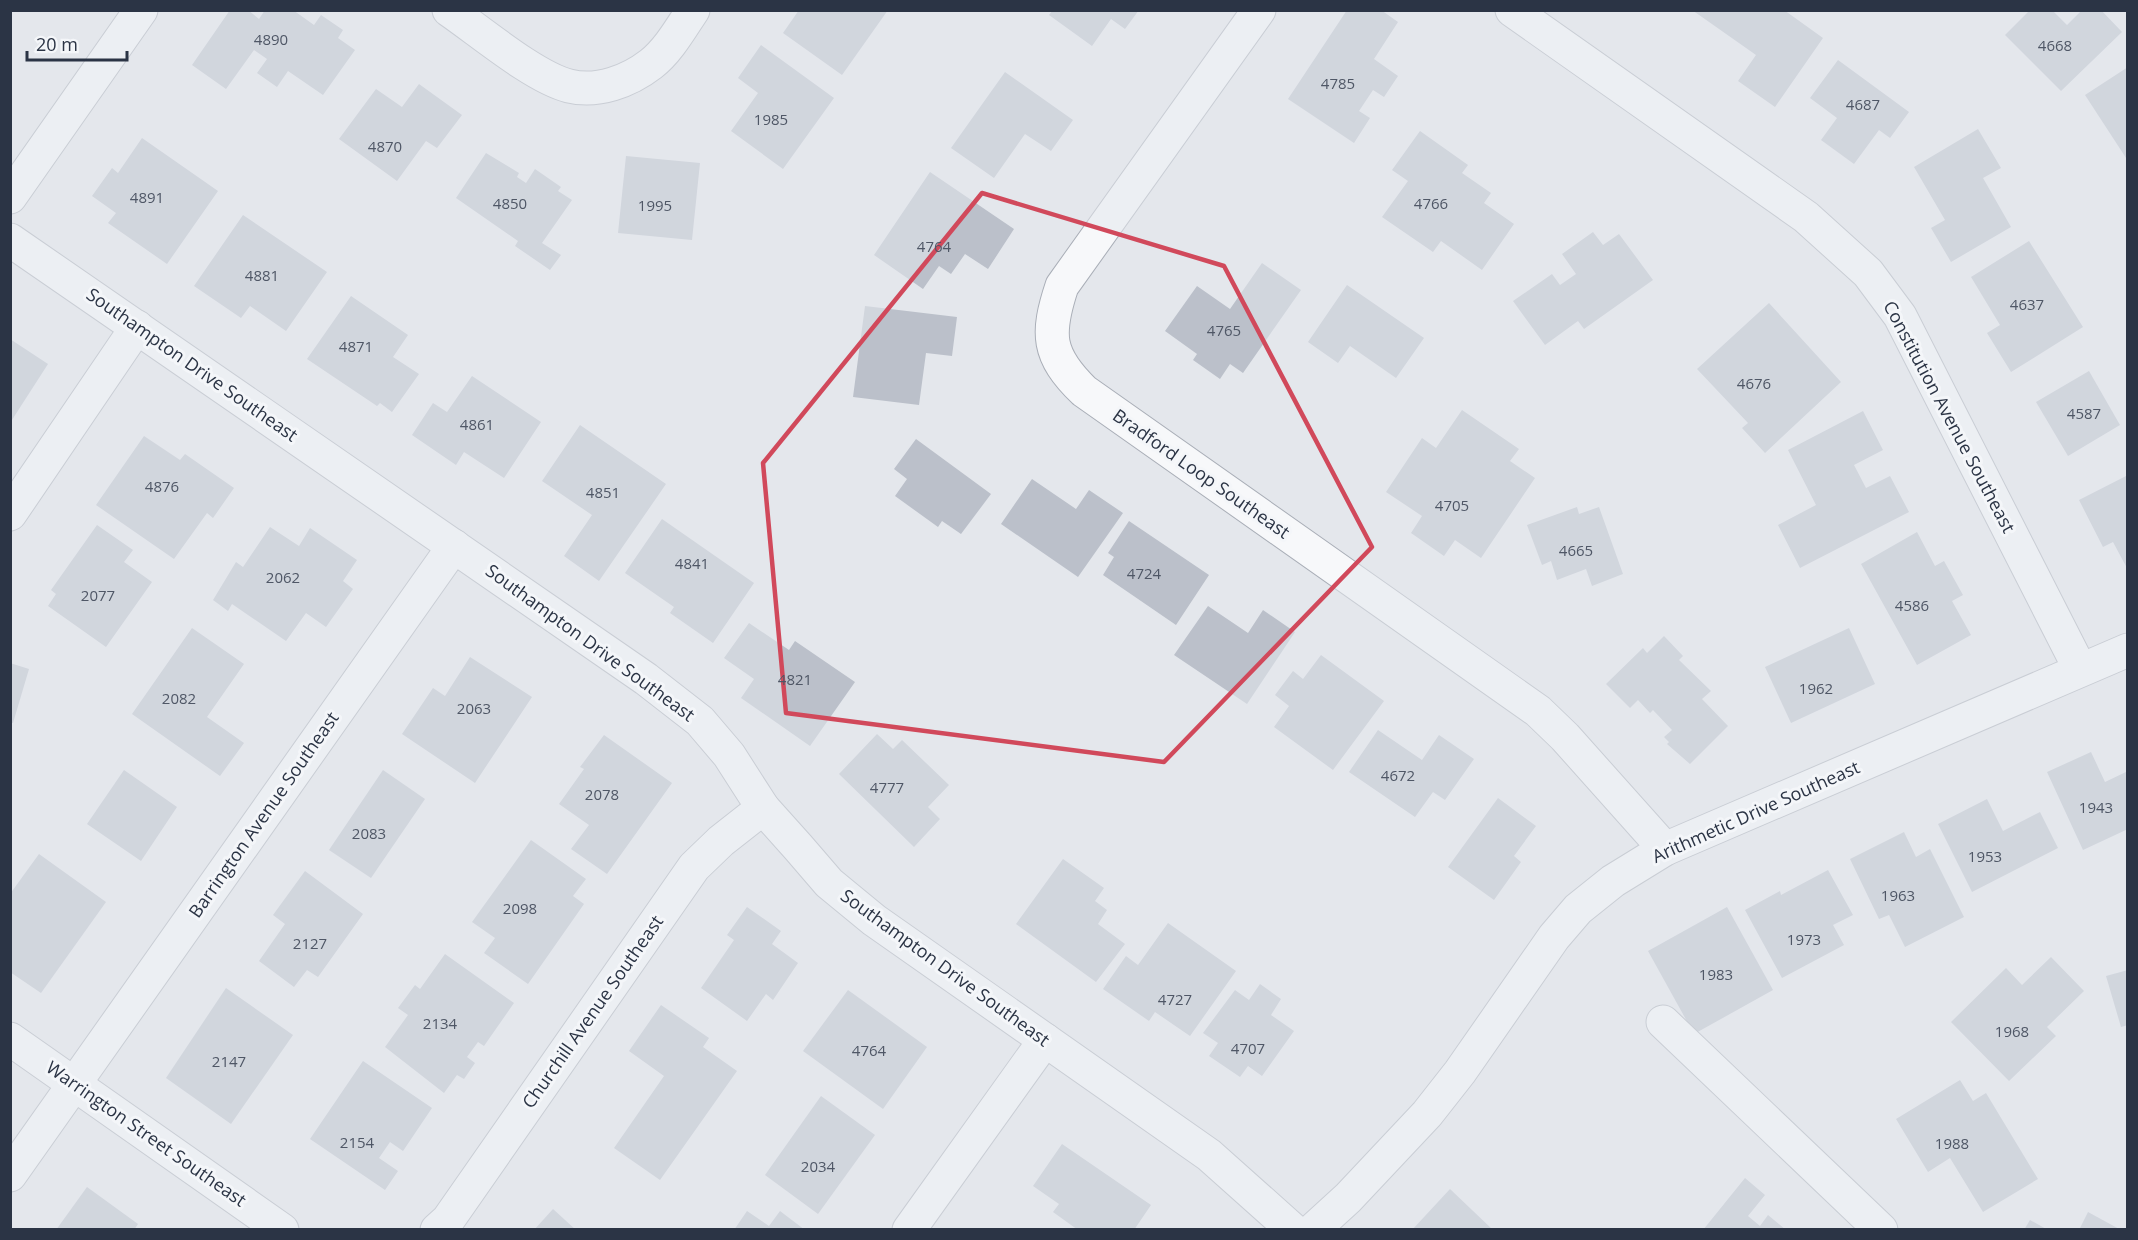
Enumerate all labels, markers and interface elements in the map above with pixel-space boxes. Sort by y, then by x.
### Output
scale bar [27,24,128,62]
house number: 4890 [254,29,288,49]
text: 20 m [36,32,78,56]
house number: 4668 [2038,35,2072,55]
house number: 4785 [1321,73,1355,93]
house number: 4687 [1846,94,1880,114]
house number: 1985 [754,109,788,129]
house number: 4870 [368,136,402,156]
house number: 4891 [130,187,164,207]
house number: 4850 [493,193,527,213]
house number: 4766 [1414,193,1448,213]
house number: 1995 [638,195,672,215]
house number: 4764 [917,236,952,256]
house number: 4881 [245,265,279,285]
street label: Southampton Drive Southeast [82,282,303,447]
house number: 4637 [2010,294,2044,314]
street label: Constitution Avenue Southeast [1878,296,2021,537]
house number: 4765 [1207,320,1241,340]
house number: 4871 [339,336,373,356]
house number: 4676 [1737,373,1771,393]
street label: Bradford Loop Southeast [1108,403,1295,544]
house number: 4587 [2067,403,2101,423]
house number: 4861 [460,414,494,434]
house number: 4876 [145,476,179,496]
house number: 4851 [586,482,620,502]
house number: 4705 [1435,495,1469,515]
house number: 4665 [1559,540,1593,560]
house number: 4841 [675,553,709,573]
street label: Southampton Drive Southeast [481,558,700,726]
house number: 4724 [1127,563,1162,583]
house number: 2062 [266,567,300,587]
house number: 2077 [81,585,115,605]
house number: 4586 [1895,595,1929,615]
house number: 4821 [778,669,812,689]
house number: 1962 [1799,678,1833,698]
house number: 2082 [162,688,196,708]
house number: 2063 [457,698,491,718]
street label: Barrington Avenue Southeast [183,707,344,922]
street label: Arithmetic Drive Southeast [1648,754,1863,868]
house number: 4672 [1381,765,1415,785]
house number: 4777 [870,777,904,797]
house number: 2078 [585,784,619,804]
house number: 1943 [2079,797,2113,817]
house number: 2083 [352,823,386,843]
house number: 1953 [1968,846,2002,866]
street label: Southampton Drive Southeast [836,883,1055,1051]
house number: 1963 [1881,885,1915,905]
house number: 2098 [503,898,537,918]
street label: Churchill Avenue Southeast [516,910,668,1113]
house number: 1973 [1787,929,1821,949]
house number: 2127 [293,933,327,953]
house number: 1983 [1699,964,1733,984]
house number: 4727 [1158,989,1192,1009]
house number: 2134 [423,1013,458,1033]
house number: 1968 [1995,1021,2029,1041]
house number: 4707 [1231,1038,1265,1058]
house number: 4764 [852,1040,887,1060]
house number: 2147 [212,1051,246,1071]
street label: Warrington Street Southeast [42,1055,251,1212]
house number: 2154 [340,1132,375,1152]
house number: 1988 [1935,1133,1969,1153]
house number: 2034 [801,1156,836,1176]

